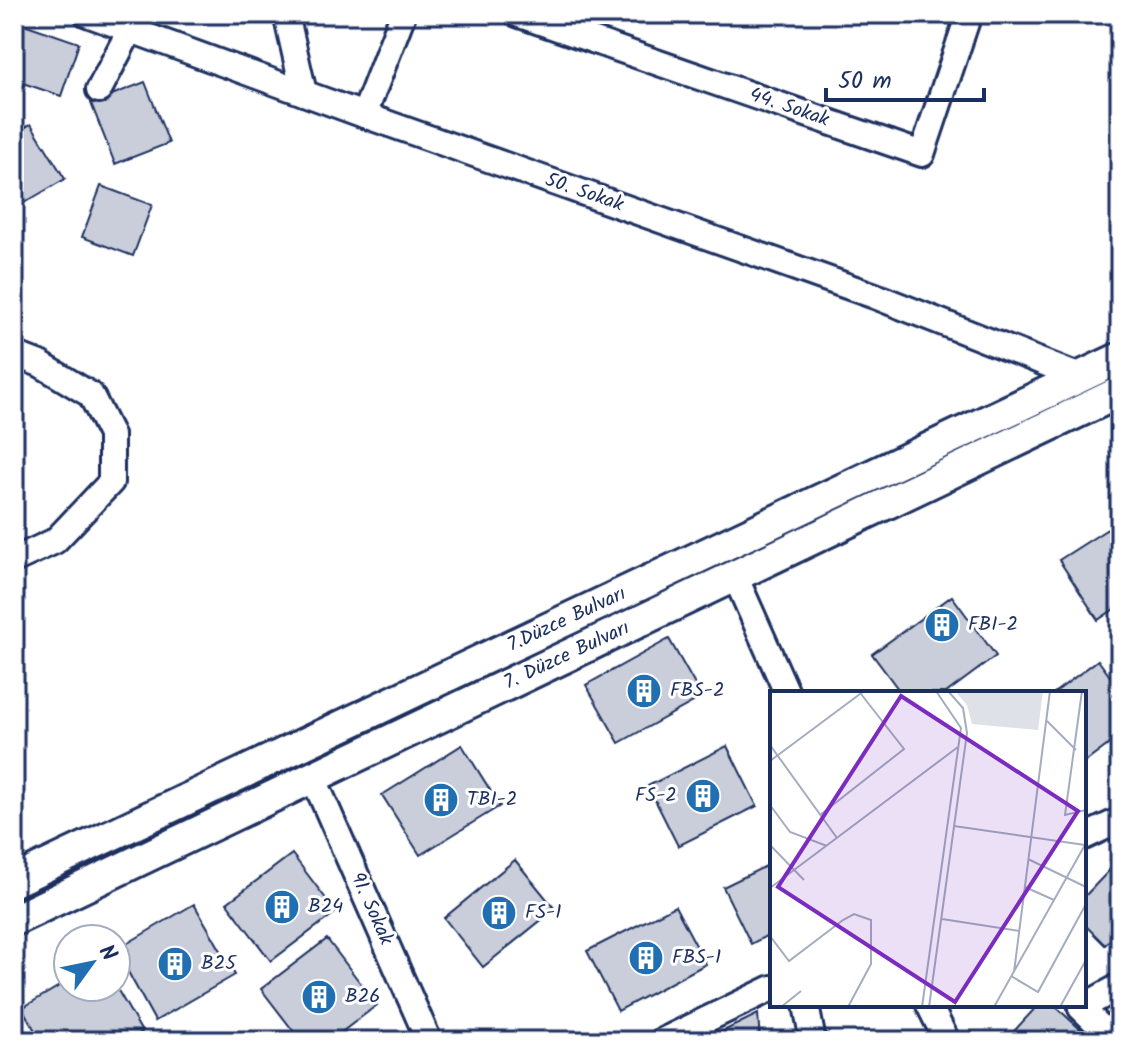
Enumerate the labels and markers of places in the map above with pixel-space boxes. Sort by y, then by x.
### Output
building icon: FBI-2 [923,606,961,644]
place label: FBI-2 [968,609,1018,641]
building icon: FBS-2 [625,672,663,710]
place label: FBS-2 [670,675,725,707]
building icon: FS-2 [684,777,722,815]
place label: FS-2 [635,780,677,812]
building icon: TBI-2 [422,781,460,819]
place label: TBI-2 [467,784,517,816]
building icon: B24 [263,888,301,926]
place label: B24 [308,891,343,923]
building icon: FS-1 [480,894,518,932]
place label: FS-1 [525,897,562,929]
building icon: FBS-1 [627,939,665,977]
place label: FBS-1 [672,942,721,974]
building icon: B25 [156,945,194,983]
place label: B25 [201,948,237,980]
building icon: B26 [300,978,338,1016]
place label: B26 [345,981,380,1013]

